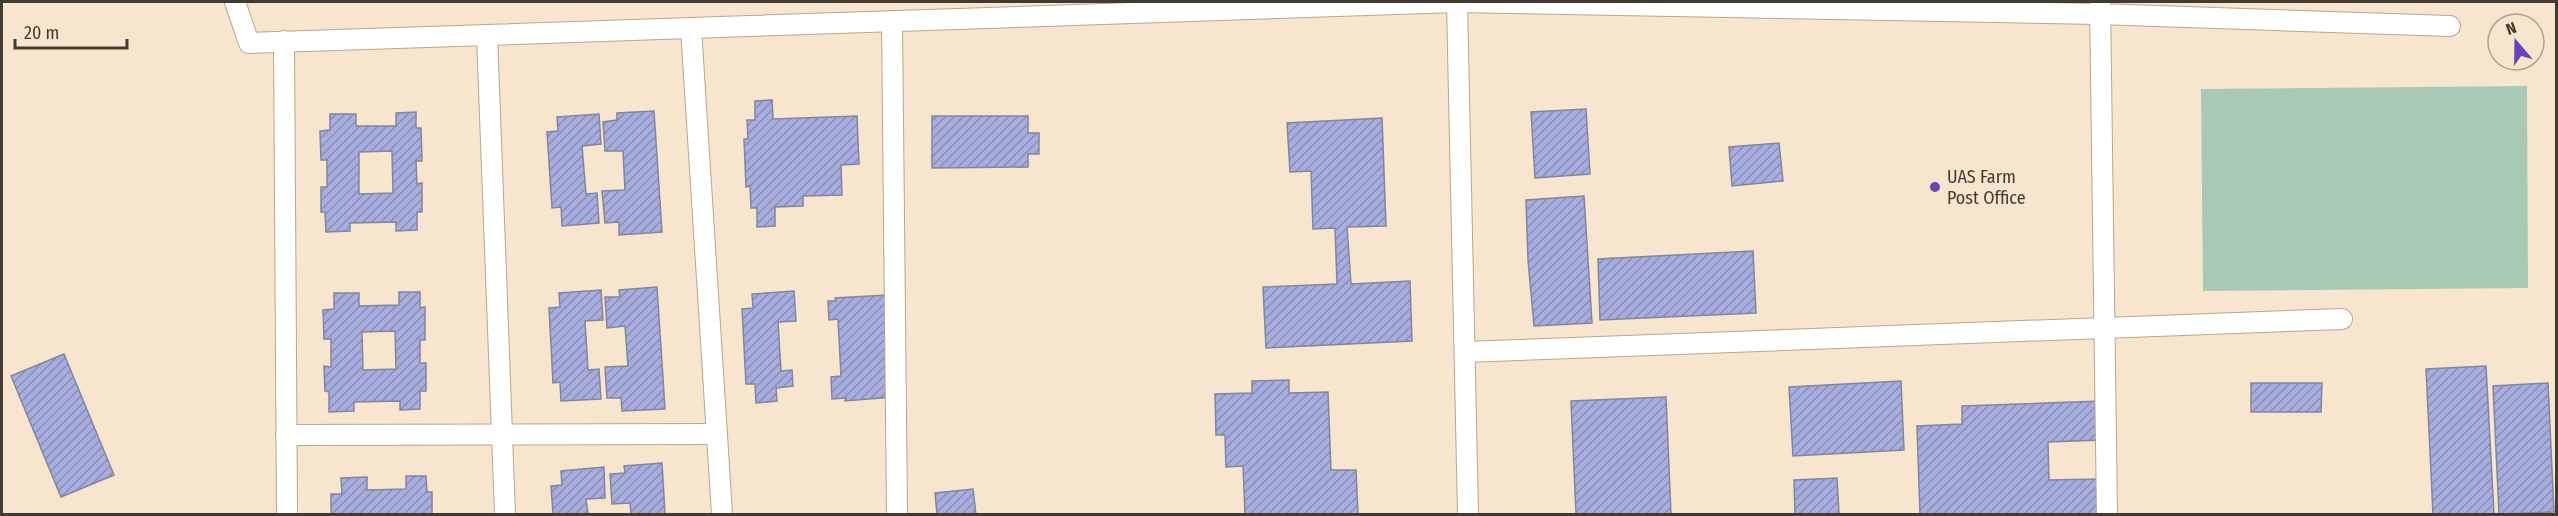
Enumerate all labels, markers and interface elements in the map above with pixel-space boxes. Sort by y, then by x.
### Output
scale bar [15,12,128,50]
north arrow [2486,12,2546,72]
text: N [2503,18,2519,39]
text: 20 m [24,22,59,44]
place label: UAS Farm Post Office [1947,166,2026,209]
marker: UAS Farm Post Office [1928,180,1942,194]

